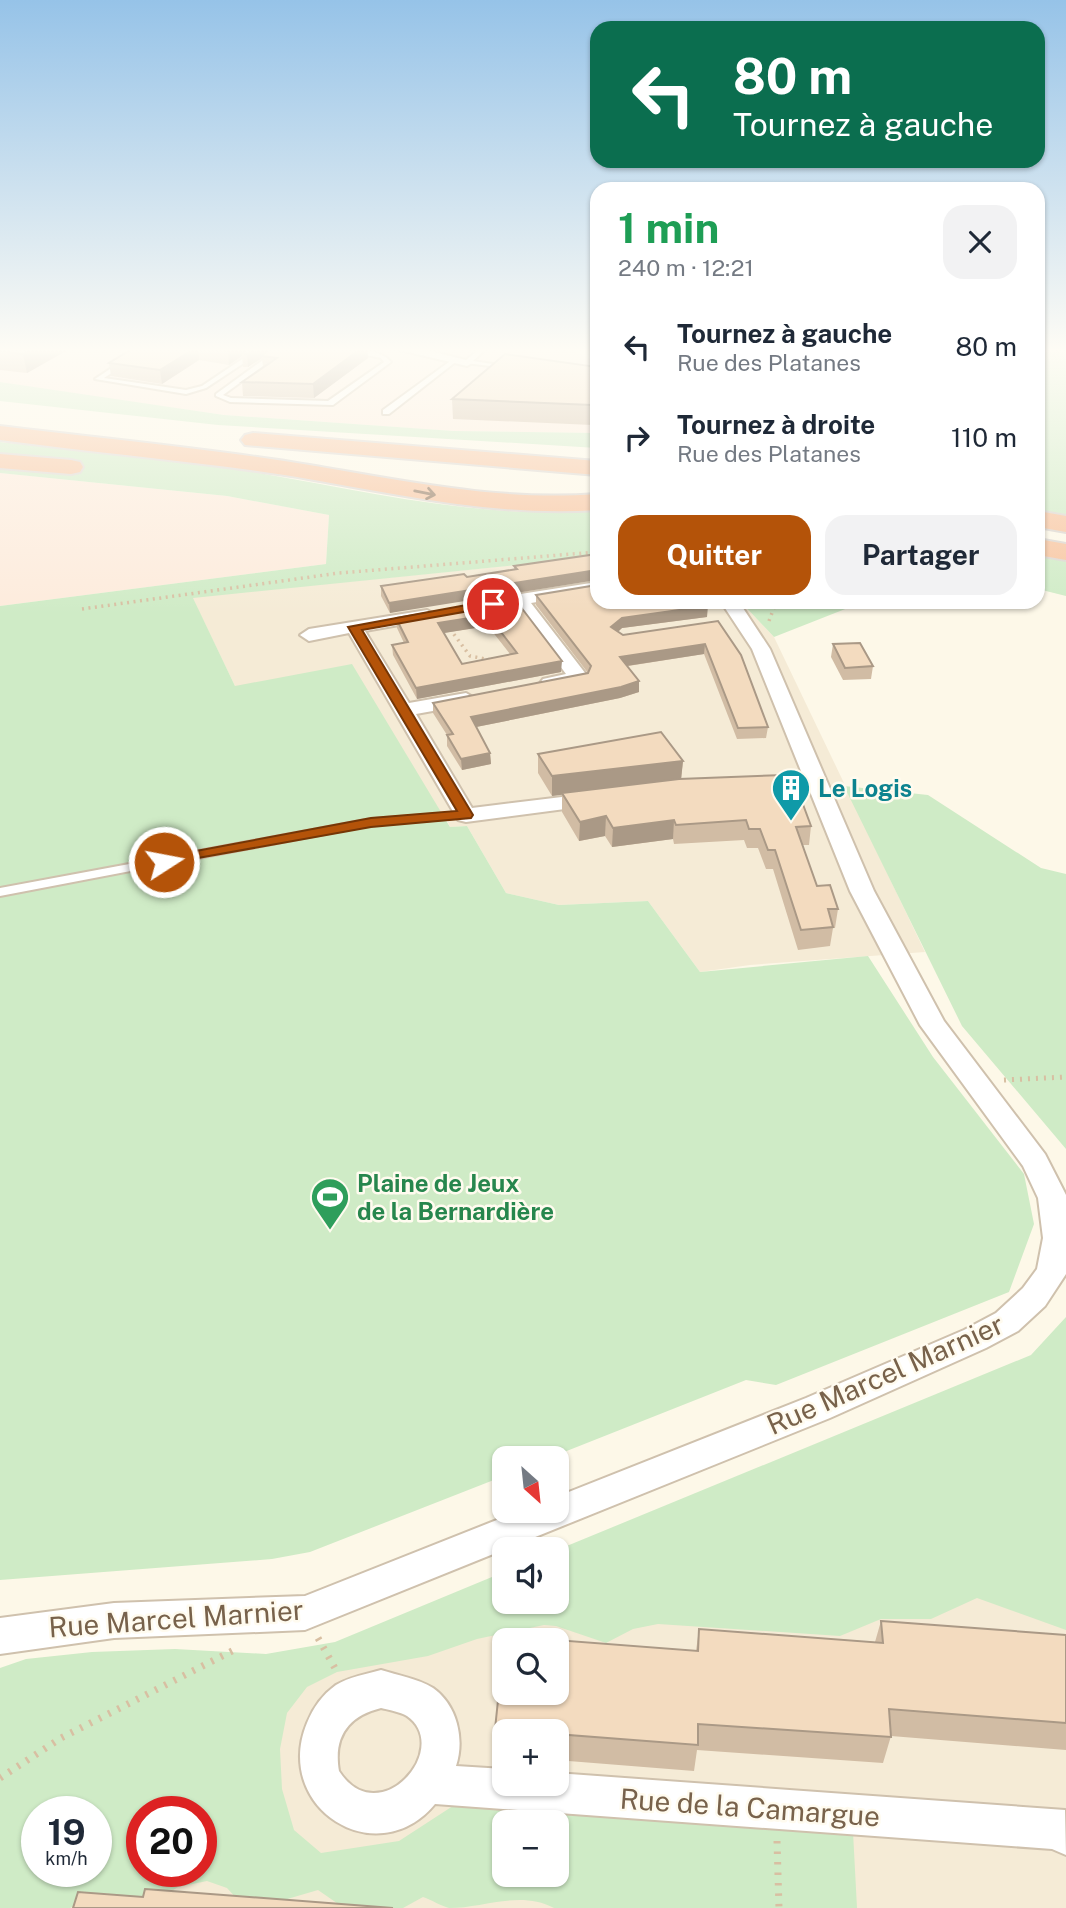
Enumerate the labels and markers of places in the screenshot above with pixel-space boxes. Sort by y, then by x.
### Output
pin [463,574,523,634]
building icon: Le Logis [770,767,812,822]
place label: Le Logis [818,774,912,802]
place label: Plaine de Jeux de la Bernardière [357,1169,554,1225]
sports icon: Plaine de Jeux de la Bernardière [309,1176,351,1231]

